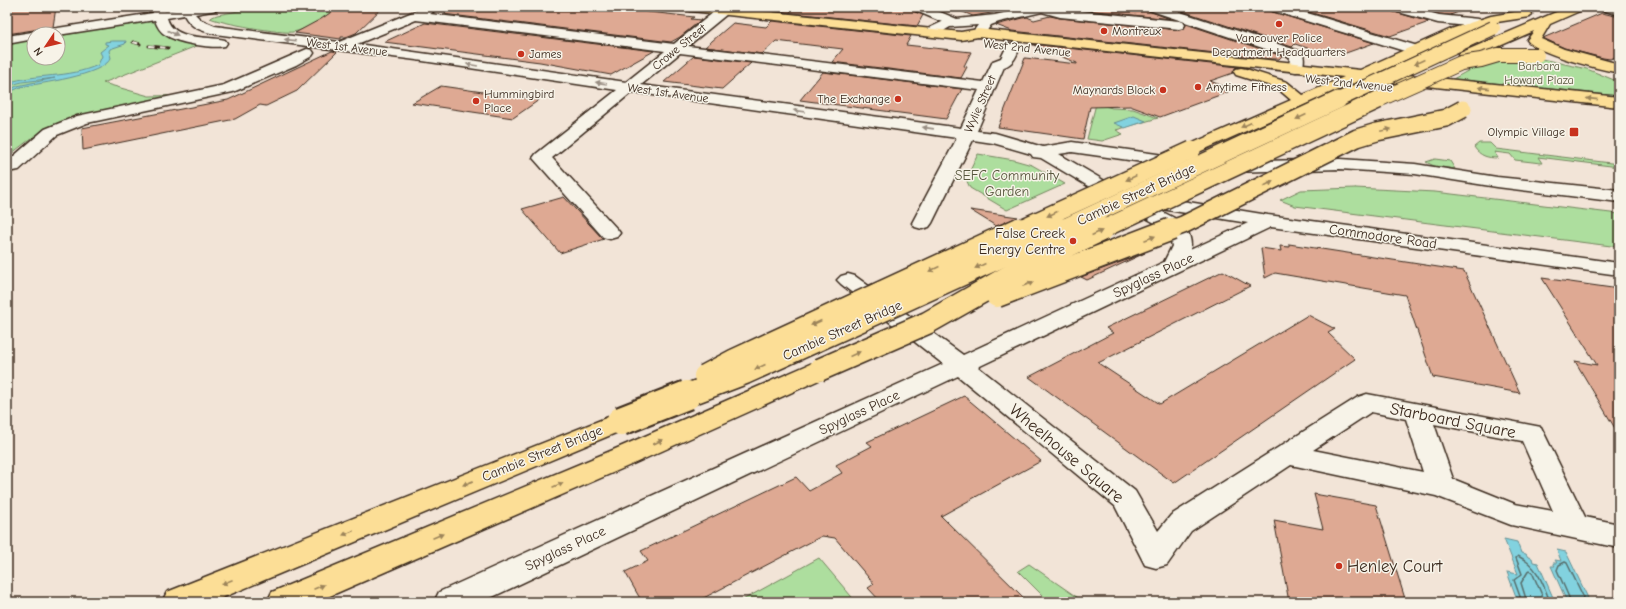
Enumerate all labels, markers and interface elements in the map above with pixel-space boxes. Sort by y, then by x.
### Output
marker: Vancouver Police Department Headquarters [1274,19,1284,29]
street label: Crowe Street [649,21,709,73]
place label: Montreux [1112,24,1161,38]
north arrow [26,26,66,66]
marker: Montreux [1099,26,1109,36]
one-way arrow [168,31,180,37]
place label: Vancouver Police Department Headquarters [1212,31,1346,59]
street label: West 1st Avenue [306,35,388,59]
street label: West 2nd Avenue [983,36,1071,60]
one-way arrow [284,37,296,43]
text: N [31,45,46,58]
place label: James [529,47,562,61]
marker: James [516,49,526,59]
one-way arrow [1414,59,1425,65]
park label: Barbara Howard Plaza [1504,59,1574,87]
one-way arrow [466,62,479,68]
street label: West 2nd Avenue [1305,71,1393,95]
street label: Wylie Street [961,73,999,135]
one-way arrow [595,80,607,86]
street label: West 1st Avenue [627,80,709,106]
place label: Anytime Fitness [1206,80,1287,94]
marker: Anytime Fitness [1193,82,1203,92]
place label: Maynards Block [1073,83,1155,97]
marker: Maynards Block [1158,85,1168,95]
one-way arrow [1477,85,1490,91]
place label: Hummingbird Place [484,87,554,115]
place label: The Exchange [817,92,890,106]
marker: The Exchange [893,94,903,104]
one-way arrow [1586,95,1598,102]
marker: Hummingbird Place [471,96,481,106]
one-way arrow [793,108,805,114]
one-way arrow [1296,114,1307,120]
one-way arrow [1240,123,1252,129]
one-way arrow [922,125,934,131]
place label: Olympic Village [1488,125,1565,139]
marker: Olympic Village [1568,126,1580,138]
one-way arrow [1380,127,1392,133]
street label: Cambie Street Bridge [1074,160,1198,229]
park label: SEFC Community Garden [955,167,1060,200]
one-way arrow [1126,175,1137,181]
one-way arrow [1262,180,1274,187]
one-way arrow [1046,211,1058,217]
street label: Commodore Road [1328,221,1438,252]
place label: False Creek Energy Centre [979,225,1065,258]
one-way arrow [1091,230,1103,236]
one-way arrow [1144,234,1156,240]
marker: False Creek Energy Centre [1068,236,1078,246]
street label: Spyglass Place [1110,249,1196,302]
one-way arrow [975,263,986,269]
one-way arrow [928,266,939,272]
one-way arrow [1023,281,1035,287]
street label: Cambie Street Bridge [780,297,904,364]
one-way arrow [810,320,821,326]
one-way arrow [849,351,861,358]
one-way arrow [754,364,766,370]
street label: Spyglass Place [816,386,902,439]
street label: Starboard Square [1388,399,1517,442]
street label: Wheelhouse Square [1006,400,1128,507]
street label: Cambie Street Bridge [479,421,605,485]
one-way arrow [653,438,665,444]
one-way arrow [461,481,473,487]
one-way arrow [552,482,563,488]
street label: Spyglass Place [522,522,608,575]
one-way arrow [341,530,353,536]
one-way arrow [433,533,444,539]
place label: Henley Court [1347,557,1444,576]
marker: Henley Court [1334,561,1344,571]
one-way arrow [221,579,233,585]
one-way arrow [313,583,325,589]

